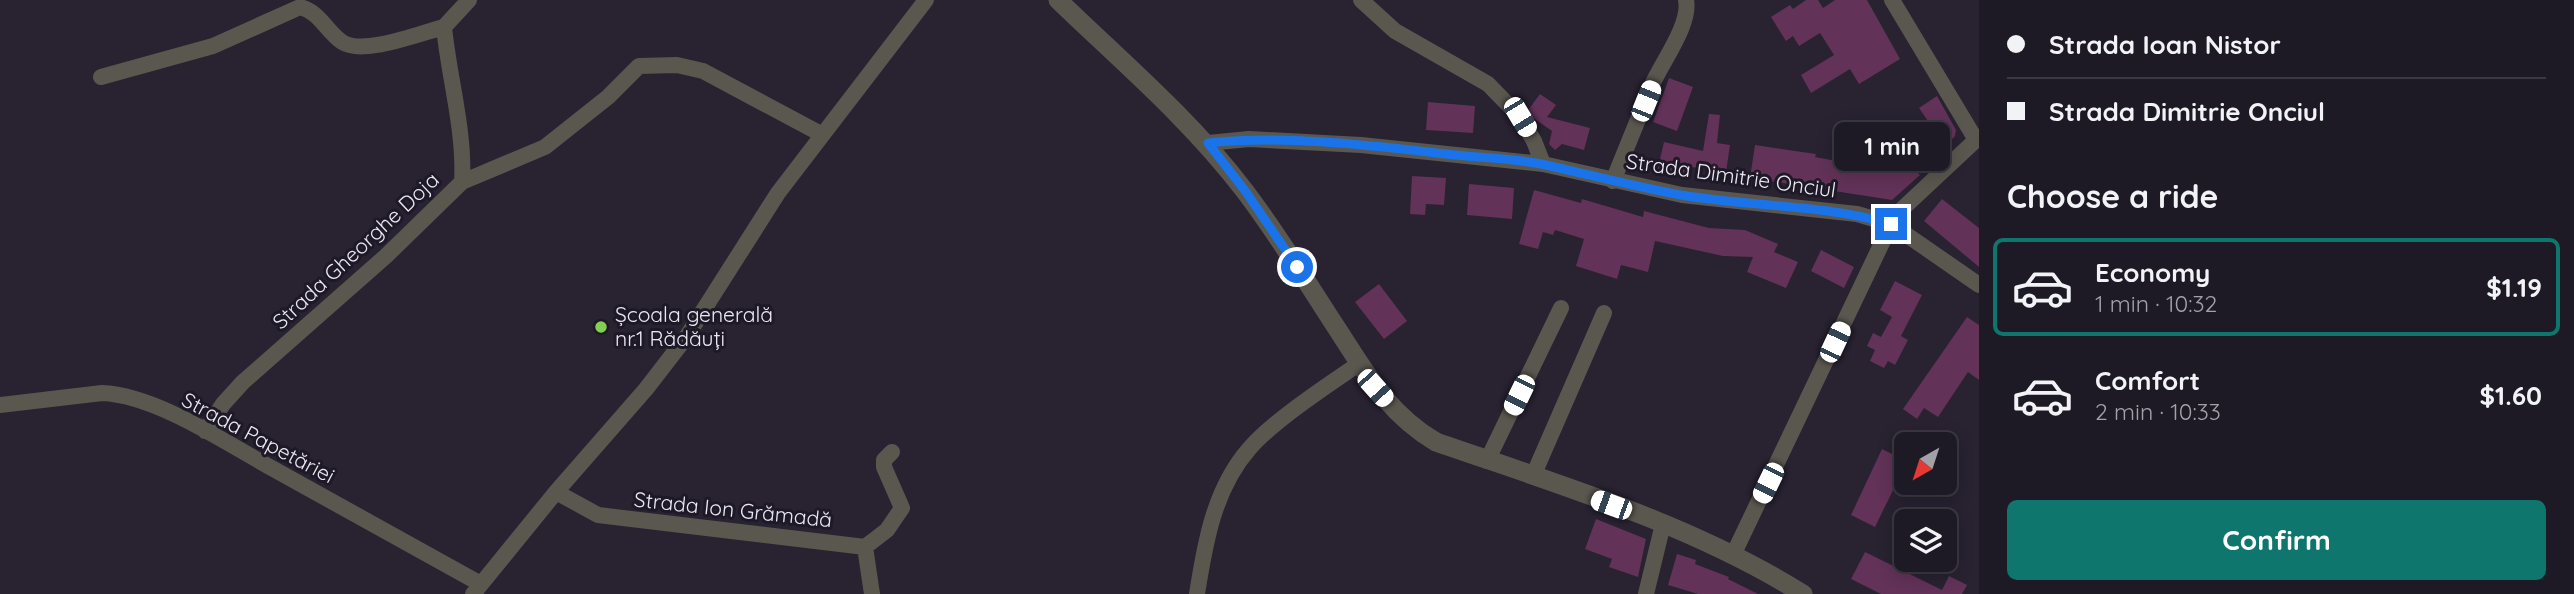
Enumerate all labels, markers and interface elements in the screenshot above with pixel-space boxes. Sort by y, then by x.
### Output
text: Strada Ioan Nistor [2049,28,2281,61]
car [1629,78,1664,124]
car [1501,94,1540,140]
text: Strada Dimitrie Onciul [2049,95,2325,128]
callout: 1 min [1833,122,1949,172]
text: 1 min [1864,132,1920,161]
street label: Strada Dimitrie Onciul [1625,147,1838,203]
street label: Strada Gheorghe Doja [267,166,444,334]
text: Choose a ride [2007,176,2219,216]
route end [1875,208,1907,240]
route start [1281,251,1313,283]
icon: car [2011,256,2074,319]
text: Economy [2095,256,2210,289]
text: $1.19 [2486,271,2542,304]
text: 1 min · 10:32 [2095,289,2217,318]
place label: Școala generală nr.1 Rădăuți [615,301,773,351]
marker: Școala generală nr.1 Rădăuți [593,319,609,335]
car [1817,319,1854,365]
icon: car [2011,364,2074,427]
text: Comfort [2095,364,2200,397]
car [1354,365,1397,411]
car [1501,372,1538,418]
text: $1.60 [2480,379,2542,412]
street label: Strada Papetăriei [178,386,339,488]
text: 2 min · 10:33 [2095,397,2221,426]
north arrow [1894,432,1956,495]
map controls [1894,432,1957,572]
car [1750,460,1787,506]
street label: Strada Ion Grămadă [633,486,833,532]
car [1588,488,1635,522]
button: Confirm [2007,500,2546,580]
button: layers [1894,509,1957,572]

